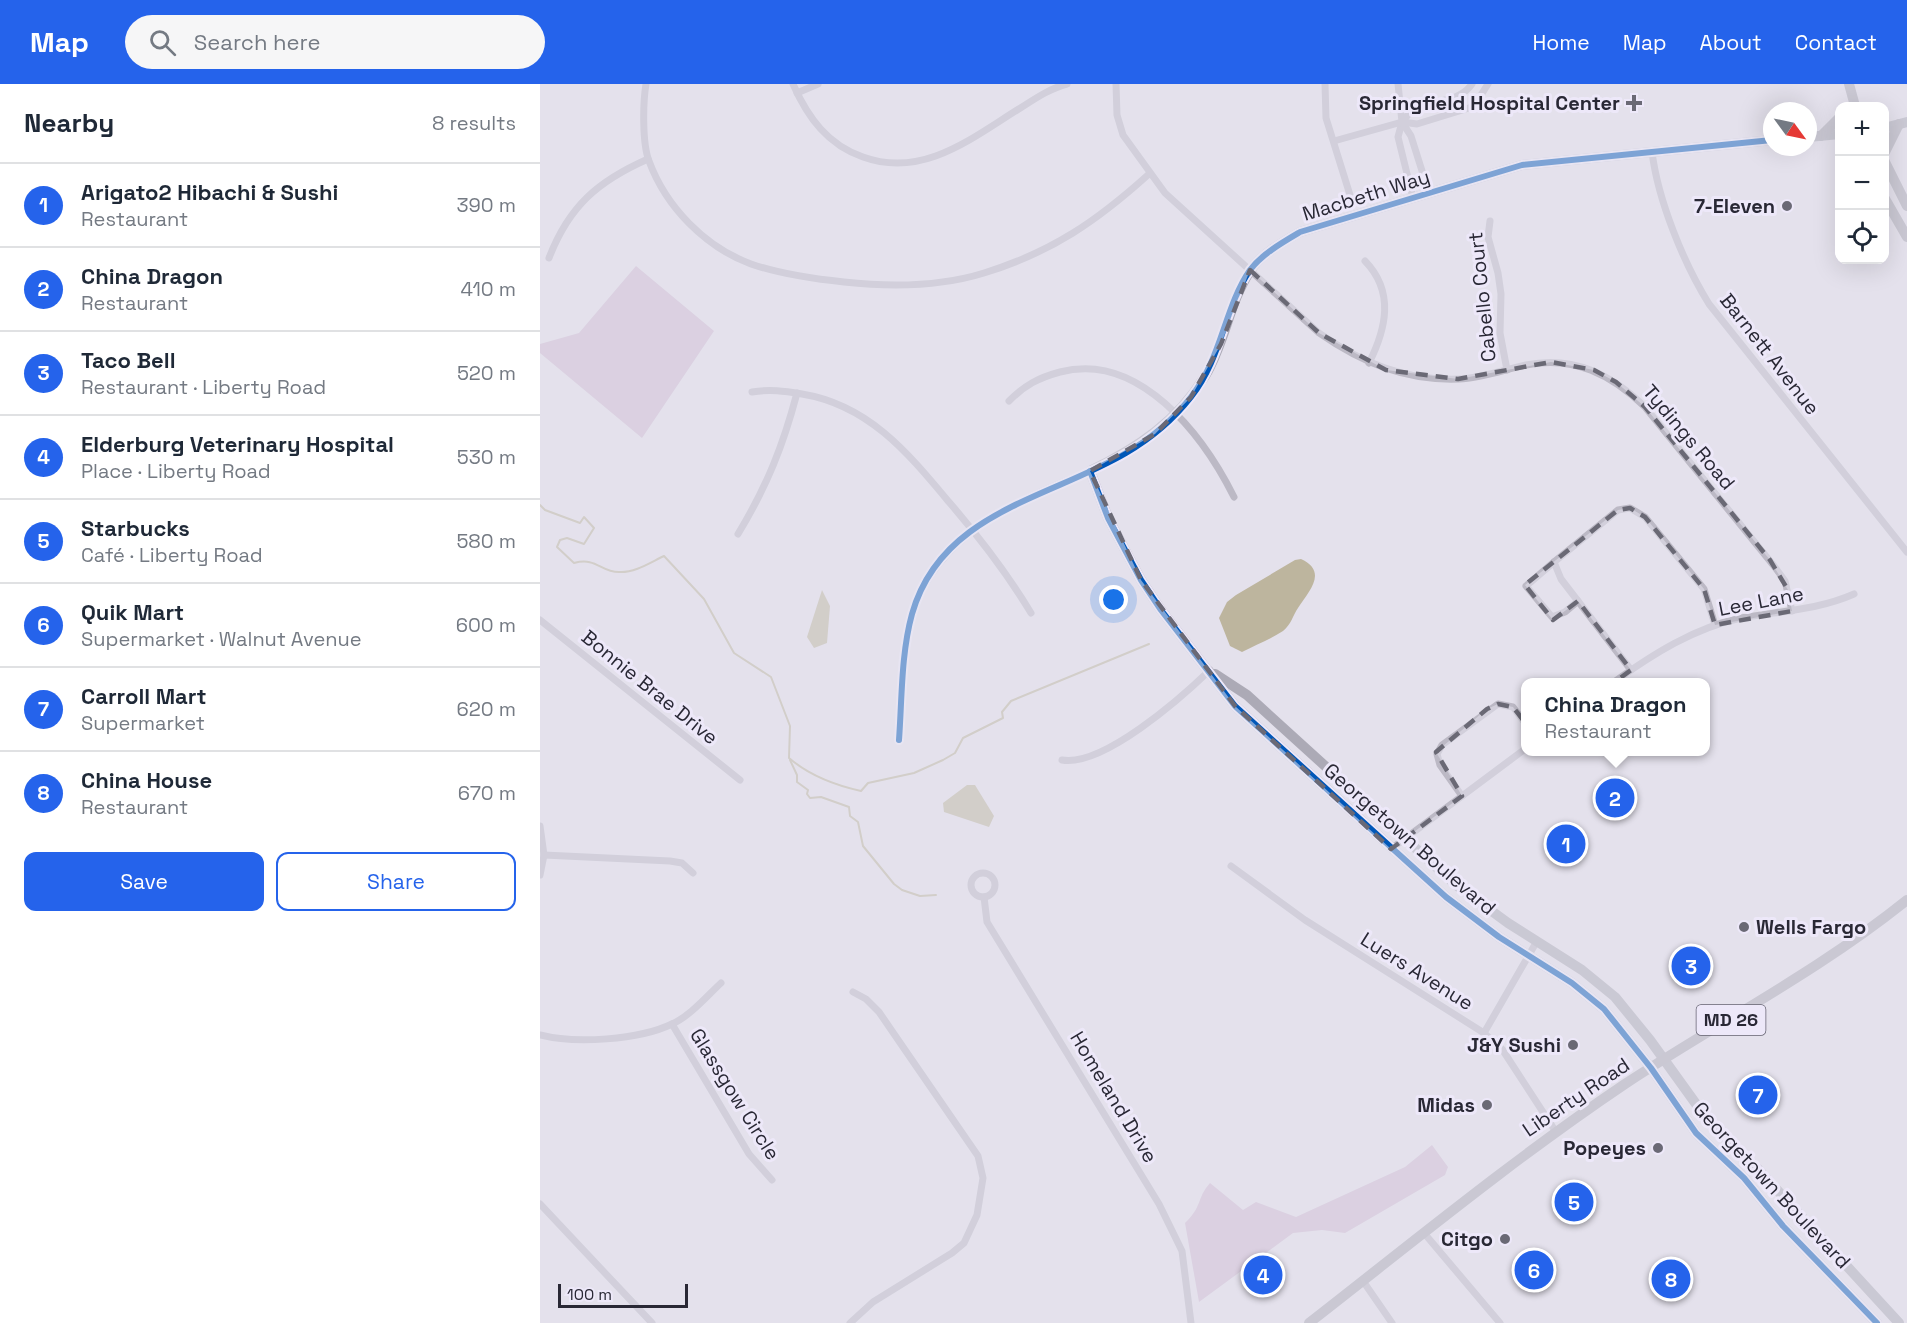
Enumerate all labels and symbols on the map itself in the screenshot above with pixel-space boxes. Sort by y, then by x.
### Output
place label: Springfield Hospital Center [1359,90,1620,116]
marker: Springfield Hospital Center [1625,94,1643,112]
north arrow [1763,102,1817,156]
street label: Macbeth Way [1299,163,1433,227]
place label: 7-Eleven [1694,193,1775,219]
marker: 7-Eleven [1780,199,1794,213]
street label: Cabello Court [1462,231,1502,363]
street label: Barnett Avenue [1714,288,1826,420]
street label: Tydings Road [1637,379,1741,495]
street label: Lee Lane [1716,580,1806,622]
your location [1099,585,1128,614]
street label: Bonnie Brae Drive [576,624,724,750]
street label: Georgetown Boulevard [1319,757,1501,921]
pin: 2 [1596,776,1634,820]
pin: 1 [1546,822,1586,867]
place label: Wells Fargo [1756,914,1866,940]
marker: Wells Fargo [1737,920,1751,934]
street label: Luers Avenue [1356,926,1478,1016]
pin: 3 [1672,944,1710,988]
road number: MD 26 [1696,1005,1766,1035]
street label: Glassgow Circle [684,1023,786,1165]
street label: Homeland Drive [1064,1026,1164,1168]
place label: J&Y Sushi [1467,1032,1561,1058]
marker: J&Y Sushi [1566,1038,1580,1052]
street label: Liberty Road [1517,1052,1635,1142]
pin: 7 [1738,1072,1778,1118]
place label: Midas [1417,1092,1475,1118]
street label: Georgetown Boulevard [1688,1096,1856,1274]
marker: Midas [1480,1098,1494,1112]
place label: Popeyes [1563,1135,1646,1161]
marker: Popeyes [1651,1141,1665,1155]
pin: 5 [1554,1180,1594,1224]
place label: Citgo [1441,1226,1493,1252]
marker: Citgo [1498,1232,1512,1246]
pin: 6 [1514,1248,1554,1292]
pin: 4 [1244,1252,1282,1298]
pin: 8 [1652,1256,1690,1302]
scale bar [558,1281,688,1308]

